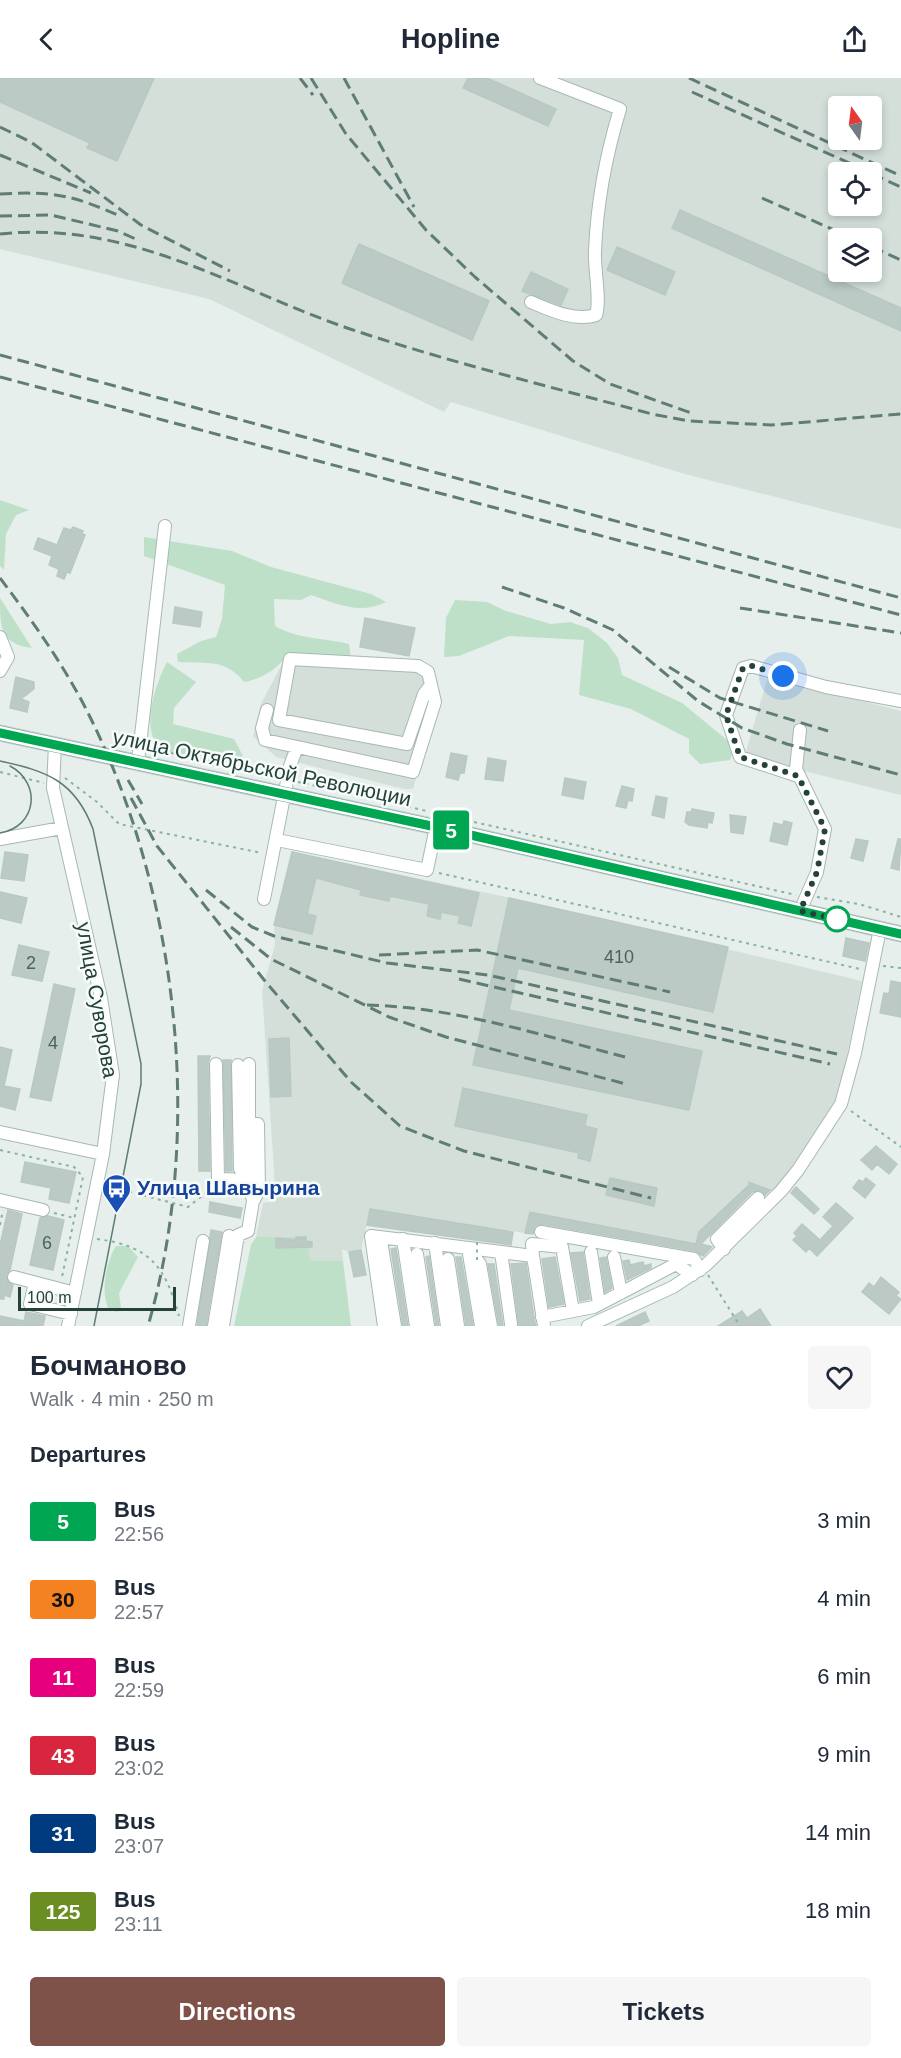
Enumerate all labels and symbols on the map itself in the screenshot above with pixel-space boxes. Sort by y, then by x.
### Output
north arrow [828,96,882,150]
your location [768,661,798,691]
street label: улица Октябрьской Революции [111,725,413,810]
line badge: 5 [432,810,470,849]
unlabelled marker [824,906,850,932]
street label: улица Суворова [72,920,123,1080]
house number: 410 [604,947,634,967]
house number: 2 [26,953,36,973]
house number: 4 [48,1033,58,1053]
bus stop icon: Улица Шавырина [100,1172,132,1214]
place label: Улица Шавырина [137,1176,320,1199]
house number: 6 [42,1233,52,1253]
scale bar [18,1284,176,1312]

